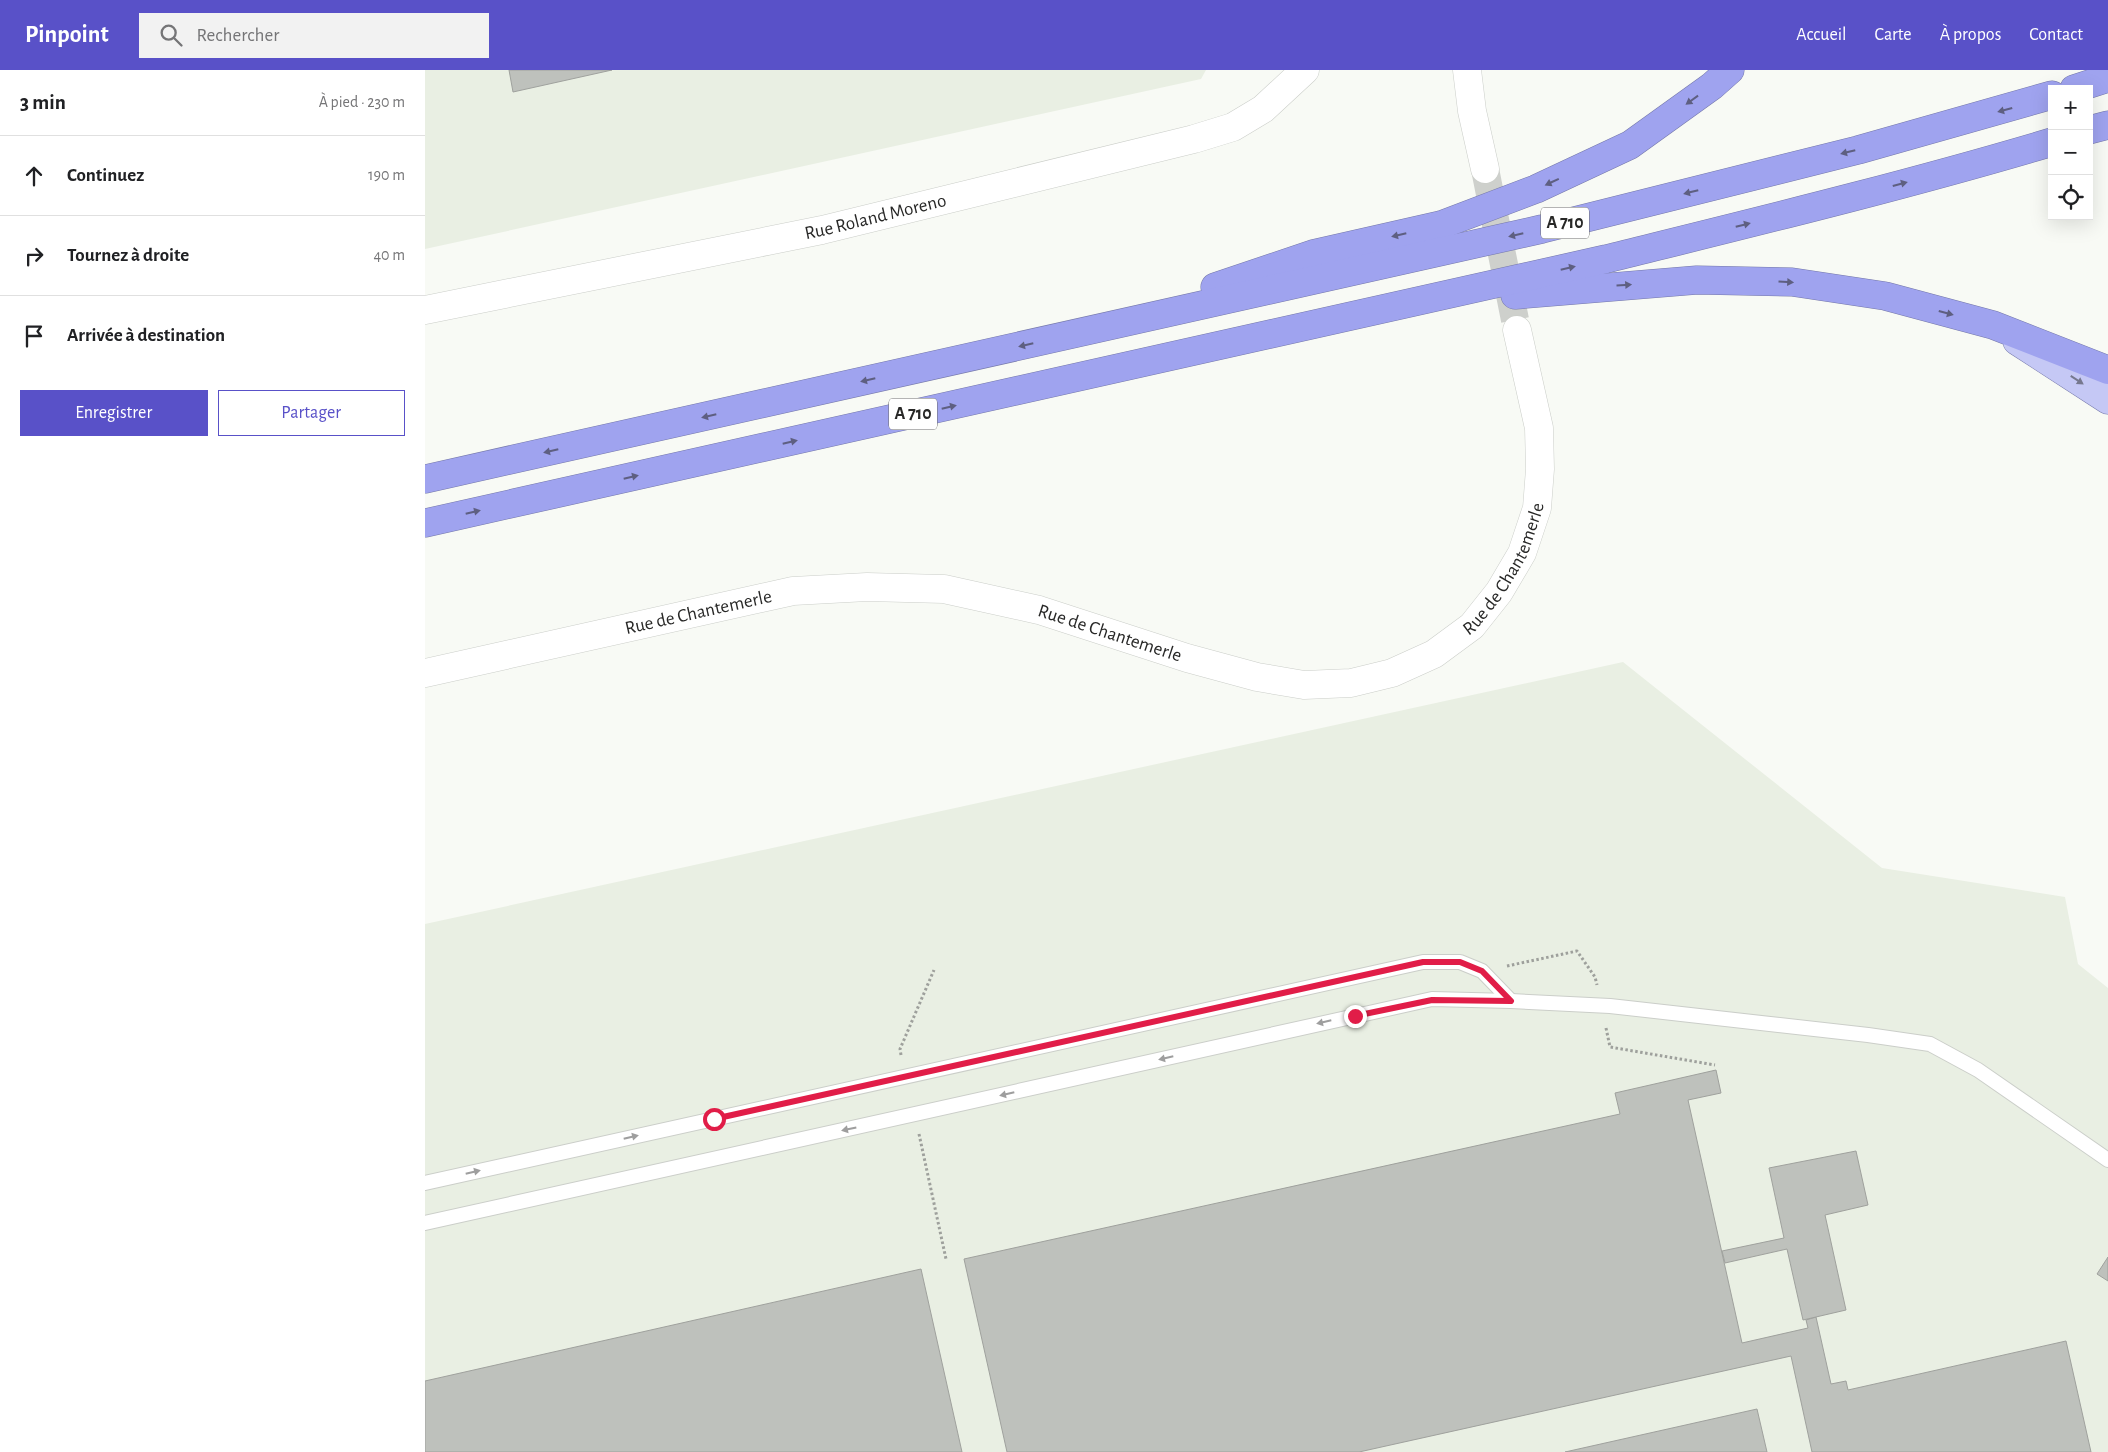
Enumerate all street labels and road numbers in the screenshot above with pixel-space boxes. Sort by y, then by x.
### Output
street label: Rue Roland Moreno [803,190,948,243]
road number: A 710 [1541,208,1589,238]
road number: A 710 [889,398,937,429]
street label: Rue de Chantemerle [1459,502,1547,639]
street label: Rue de Chantemerle [623,587,773,638]
street label: Rue de Chantemerle [1036,601,1184,665]

